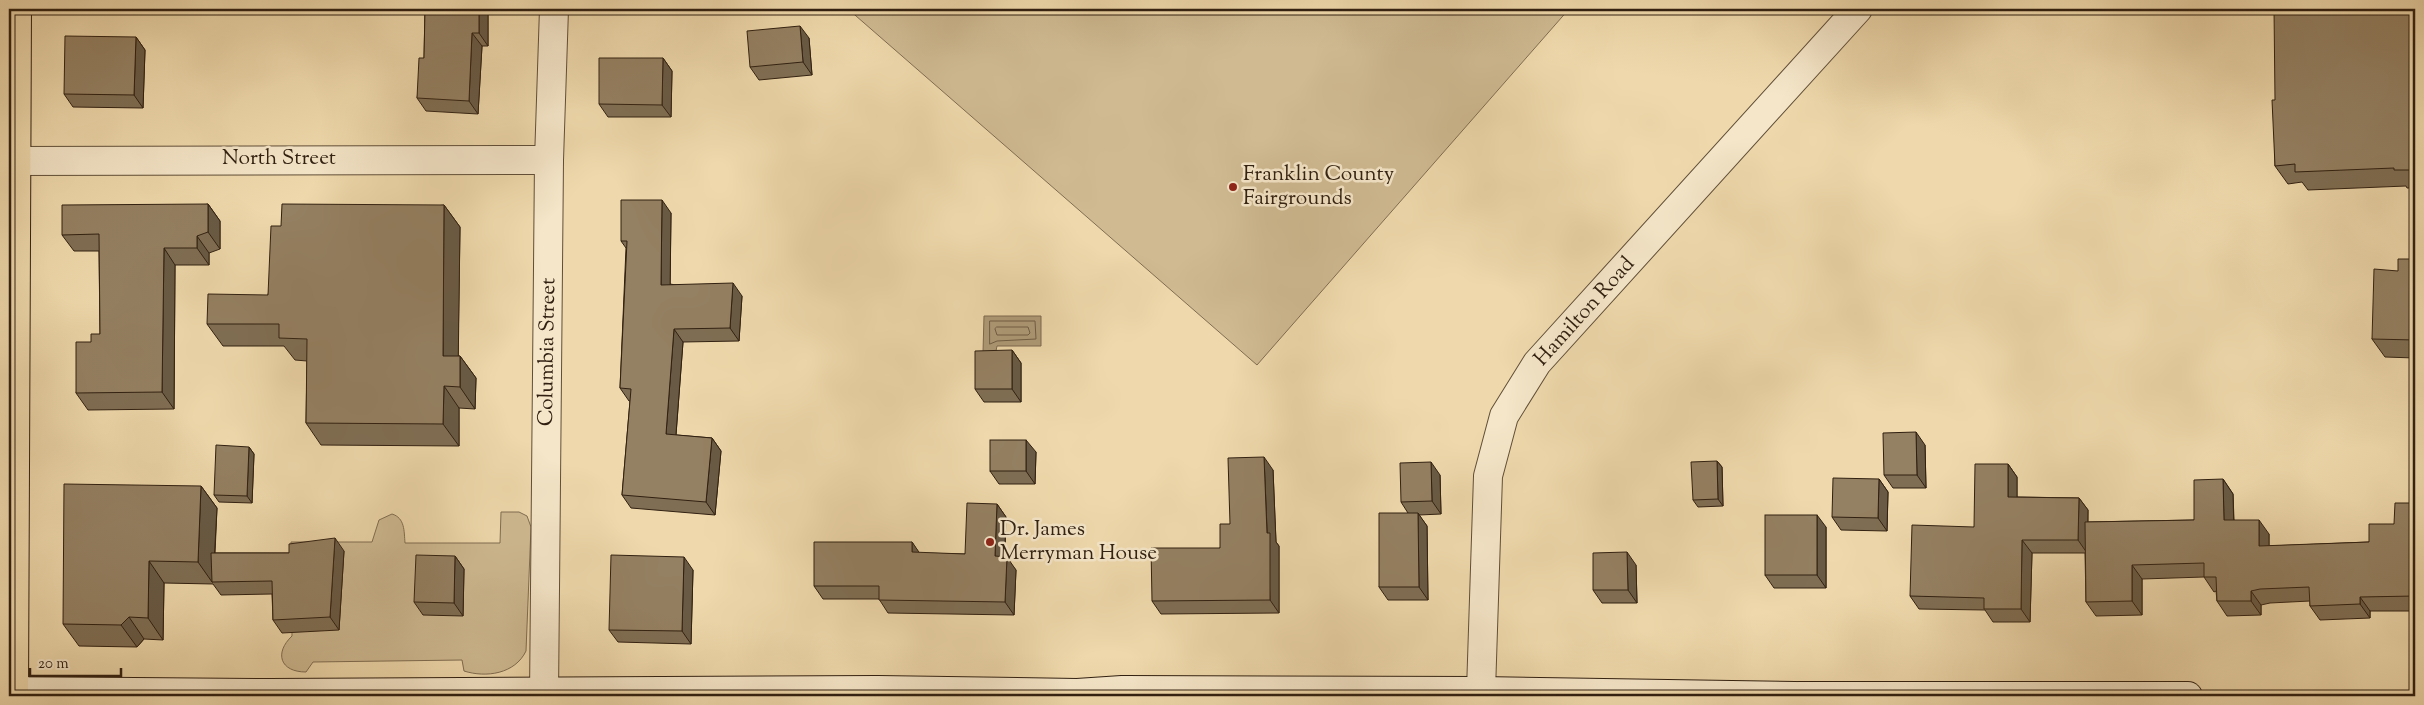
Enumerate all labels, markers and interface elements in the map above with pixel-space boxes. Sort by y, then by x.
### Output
street label: North Street [222,144,336,174]
place label: Franklin County Fairgrounds [1243,160,1395,214]
marker: Franklin County Fairgrounds [1227,181,1239,193]
street label: Hamilton Road [1528,251,1642,373]
street label: Columbia Street [532,278,564,426]
place label: Dr. James Merryman House [1000,515,1157,569]
marker: Dr. James Merryman House [984,536,996,548]
scale bar [30,645,121,677]
text: 20 m [38,654,69,675]

